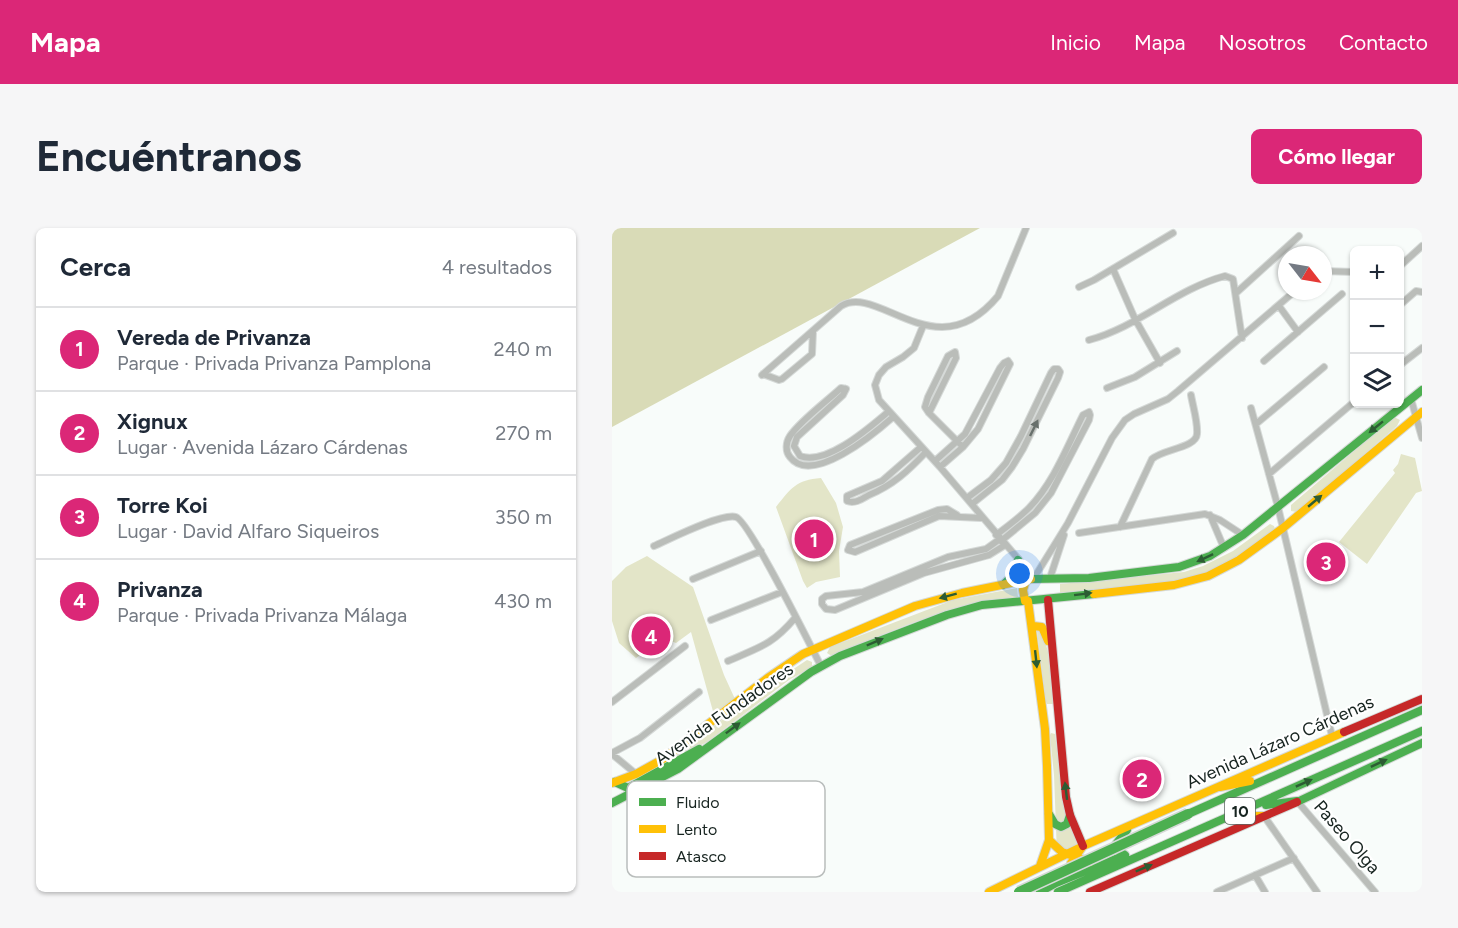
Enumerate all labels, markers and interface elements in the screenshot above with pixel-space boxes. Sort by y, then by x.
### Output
text: Mapa [30,25,101,59]
text: Inicio [1050,30,1101,55]
text: Mapa [1134,30,1186,55]
text: Nosotros [1219,30,1306,55]
text: Contacto [1339,30,1428,55]
button: Cómo llegar [1251,129,1422,184]
text: Encuéntranos [36,131,302,182]
north arrow [1278,246,1332,300]
map controls [1350,246,1404,408]
button: + [1350,246,1404,300]
text: Cerca [60,251,131,283]
text: 4 resultados [442,255,552,279]
button: − [1350,300,1404,354]
text: Vereda de Privanza [117,324,311,351]
text: 1 [75,337,84,361]
text: 240 m [494,337,552,361]
text: Parque · Privada Privanza Pamplona [117,351,431,375]
button: layers [1350,354,1404,408]
text: Xignux [117,408,188,435]
one-way arrow [1029,419,1039,436]
one-way arrow [1369,420,1384,433]
text: 2 [74,421,85,445]
text: 270 m [495,421,552,445]
text: Lugar · Avenida Lázaro Cárdenas [117,435,408,459]
text: Torre Koi [117,492,208,519]
one-way arrow [1307,495,1322,508]
text: 3 [74,505,85,529]
text: 350 m [495,505,552,529]
pin: 1 [794,516,834,562]
text: Lugar · David Alfaro Siqueiros [117,519,379,543]
pin: 3 [1306,540,1346,584]
one-way arrow [1197,553,1214,562]
your location [1005,559,1034,588]
text: Privanza [117,576,203,603]
text: 4 [73,589,86,613]
text: 430 m [494,589,552,613]
one-way arrow [1073,590,1092,599]
one-way arrow [939,592,957,602]
text: Parque · Privada Privanza Málaga [117,603,407,627]
pin: 4 [632,614,670,658]
one-way arrow [866,637,884,647]
one-way arrow [1031,649,1041,668]
street label: Avenida Fundadores [651,658,797,770]
street label: Avenida Lázaro Cárdenas [1183,691,1377,793]
one-way arrow [725,723,740,735]
pin: 2 [1122,756,1162,802]
one-way arrow [1370,757,1388,767]
one-way arrow [1295,779,1312,788]
legend [627,781,825,877]
one-way arrow [1061,781,1071,800]
text: Fluido [676,793,720,812]
street label: Paseo Olga [1309,796,1385,878]
road number: 10 [1225,798,1255,824]
text: Lento [676,820,717,839]
text: Atasco [676,847,726,866]
one-way arrow [1135,863,1153,873]

